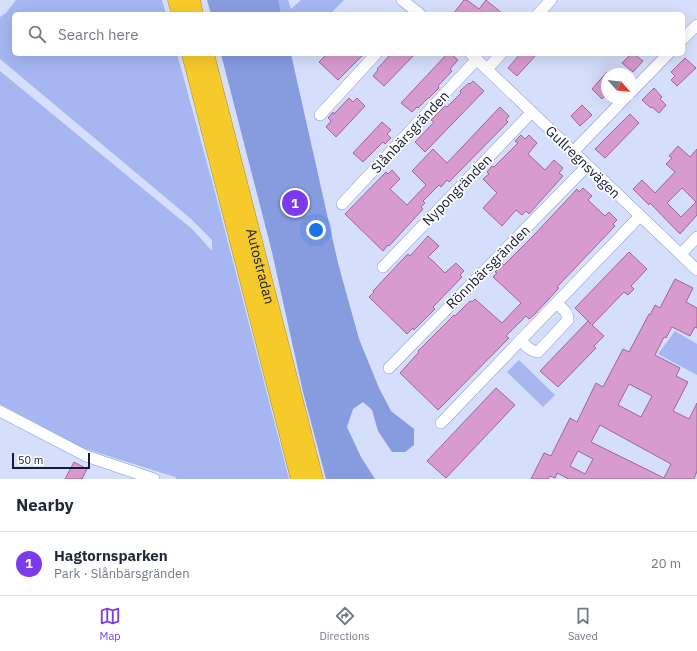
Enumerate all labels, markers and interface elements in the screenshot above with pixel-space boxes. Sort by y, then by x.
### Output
search box [12,12,685,56]
icon: search [26,23,48,45]
text: Search here [58,25,138,44]
north arrow [601,68,637,104]
street label: Slånbärsgränden [367,87,453,177]
street label: Gullregnsvägen [542,122,624,202]
street label: Nypongränden [418,150,496,230]
pin: 1 [282,188,308,218]
your location [306,220,326,240]
street label: Rönnbärsgränden [442,221,534,313]
street label: Autostradan [242,226,279,306]
scale bar [12,451,90,470]
text: 50 m [18,453,43,467]
text: Nearby [16,494,74,516]
text: Hagtornsparken [54,546,168,565]
text: 1 [25,555,33,572]
text: 20 m [651,555,681,572]
text: Park · Slånbärsgränden [54,565,190,582]
tab: Map [99,605,121,643]
tab: Directions [319,605,370,643]
tab: Saved [568,605,598,643]

